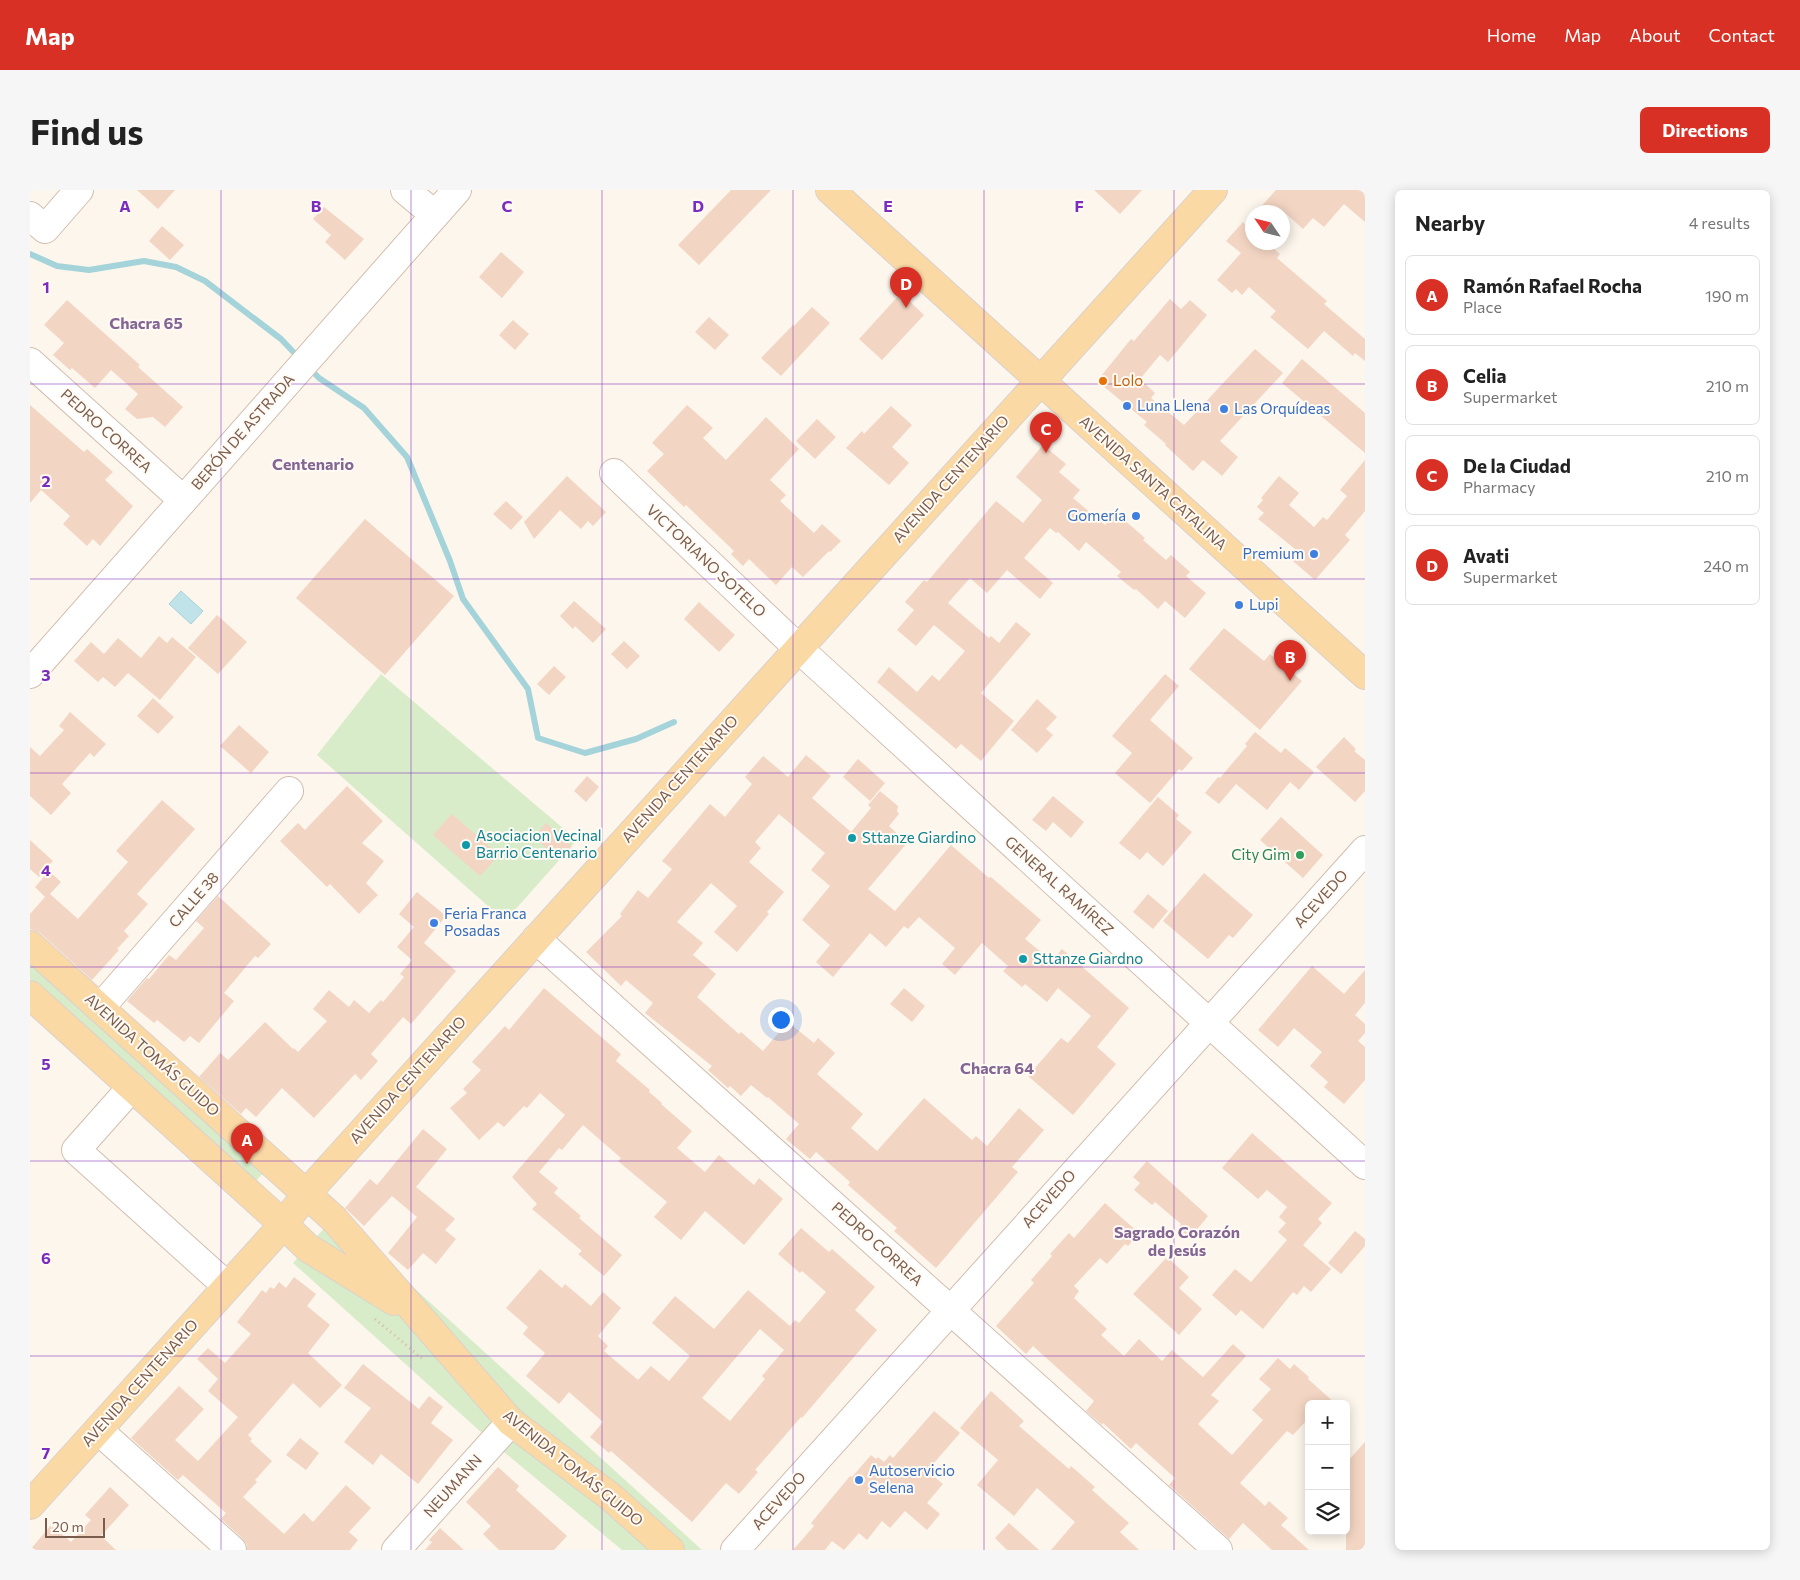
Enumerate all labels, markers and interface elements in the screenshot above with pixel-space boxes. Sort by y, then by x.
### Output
text: Map [25,21,75,50]
text: Home [1487,24,1536,46]
text: Map [1564,24,1601,46]
text: About [1629,24,1681,46]
text: Contact [1709,24,1775,46]
button: Directions [1640,107,1770,153]
text: Find us [30,109,144,152]
text: A [119,196,131,215]
text: B [311,196,322,215]
text: C [502,196,513,215]
text: D [692,196,704,215]
text: E [883,196,893,215]
text: F [1074,196,1084,215]
north arrow [1245,205,1290,250]
text: Nearby [1415,210,1485,235]
text: 4 results [1689,213,1750,232]
pin: D [890,267,922,308]
text: Ramón Rafael Rocha [1463,274,1642,297]
text: 1 [42,277,50,296]
text: A [1426,286,1438,305]
text: 190 m [1705,286,1749,305]
text: Place [1463,297,1502,316]
district label: Chacra 65 [109,313,183,332]
text: Celia [1463,364,1506,387]
street label: BERÓN DE ASTRADA [186,369,297,493]
place label: Lolo [1113,371,1143,389]
marker: Lolo [1097,375,1109,387]
text: B [1427,376,1437,395]
text: 210 m [1706,376,1749,395]
street label: PEDRO CORREA [57,385,156,476]
text: Supermarket [1463,387,1558,406]
place label: Luna Llena [1137,396,1210,414]
place label: Las Orquídeas [1234,399,1331,417]
marker: Luna Llena [1121,400,1133,412]
marker: Las Orquídeas [1218,403,1230,415]
street label: AVENIDA CENTENARIO [888,411,1012,546]
street label: AVENIDA SANTA CATALINA [1076,411,1231,553]
pin: C [1030,412,1062,453]
district label: Centenario [272,454,354,473]
text: De la Ciudad [1463,454,1571,477]
text: C [1427,466,1437,485]
text: 210 m [1706,466,1749,485]
text: 2 [41,471,51,490]
text: Pharmacy [1463,477,1536,496]
street label: VICTORIANO SOTELO [643,500,770,620]
place label: Gomería [1067,506,1126,524]
marker: Gomería [1130,510,1142,522]
place label: Premium [1243,544,1304,562]
text: Avati [1463,544,1509,567]
marker: Premium [1308,548,1320,560]
text: D [1426,556,1438,575]
text: 240 m [1703,556,1749,575]
text: Supermarket [1463,567,1558,586]
place label: Lupi [1249,595,1279,613]
marker: Lupi [1233,599,1245,611]
pin: B [1274,640,1306,681]
text: 3 [41,665,51,684]
street label: AVENIDA CENTENARIO [617,711,741,846]
place label: Asociacion Vecinal Barrio Centenario [476,826,602,861]
place label: Sttanze Giardino [862,828,976,846]
street label: GENERAL RAMÍREZ [1002,831,1118,939]
marker: Sttanze Giardino [846,832,858,844]
marker: Asociacion Vecinal Barrio Centenario [460,839,472,851]
place label: City Gim [1231,845,1290,863]
marker: City Gim [1294,849,1306,861]
text: 4 [41,860,51,879]
street label: ACEVEDO [1290,866,1351,931]
street label: CALLE 38 [164,868,222,931]
place label: Feria Franca Posadas [444,904,527,939]
marker: Feria Franca Posadas [428,917,440,929]
place label: Sttanze Giardno [1033,949,1143,967]
marker: Sttanze Giardno [1017,953,1029,965]
street label: AVENIDA TOMÁS GUIDO [82,988,224,1119]
your location [768,1007,794,1033]
street label: AVENIDA CENTENARIO [345,1012,469,1147]
text: 5 [41,1054,51,1073]
district label: Chacra 64 [960,1058,1034,1077]
pin: A [231,1123,263,1164]
street label: ACEVEDO [1018,1166,1079,1231]
street label: PEDRO CORREA [828,1198,927,1289]
district label: Sagrado Corazón de Jesús [1114,1222,1240,1259]
text: 6 [41,1248,51,1267]
street label: AVENIDA CENTENARIO [77,1315,201,1450]
map controls [1305,1400,1350,1535]
button: + [1305,1400,1350,1445]
street label: AVENIDA TOMÁS GUIDO [500,1404,648,1529]
text: 7 [42,1443,51,1462]
button: − [1305,1445,1350,1490]
street label: NEUMANN [419,1450,485,1520]
place label: Autoservicio Selena [869,1461,955,1496]
street label: ACEVEDO [748,1468,809,1533]
marker: Autoservicio Selena [853,1474,865,1486]
button: layers [1305,1490,1350,1535]
scale bar [45,1515,105,1538]
text: 20 m [52,1518,84,1535]

